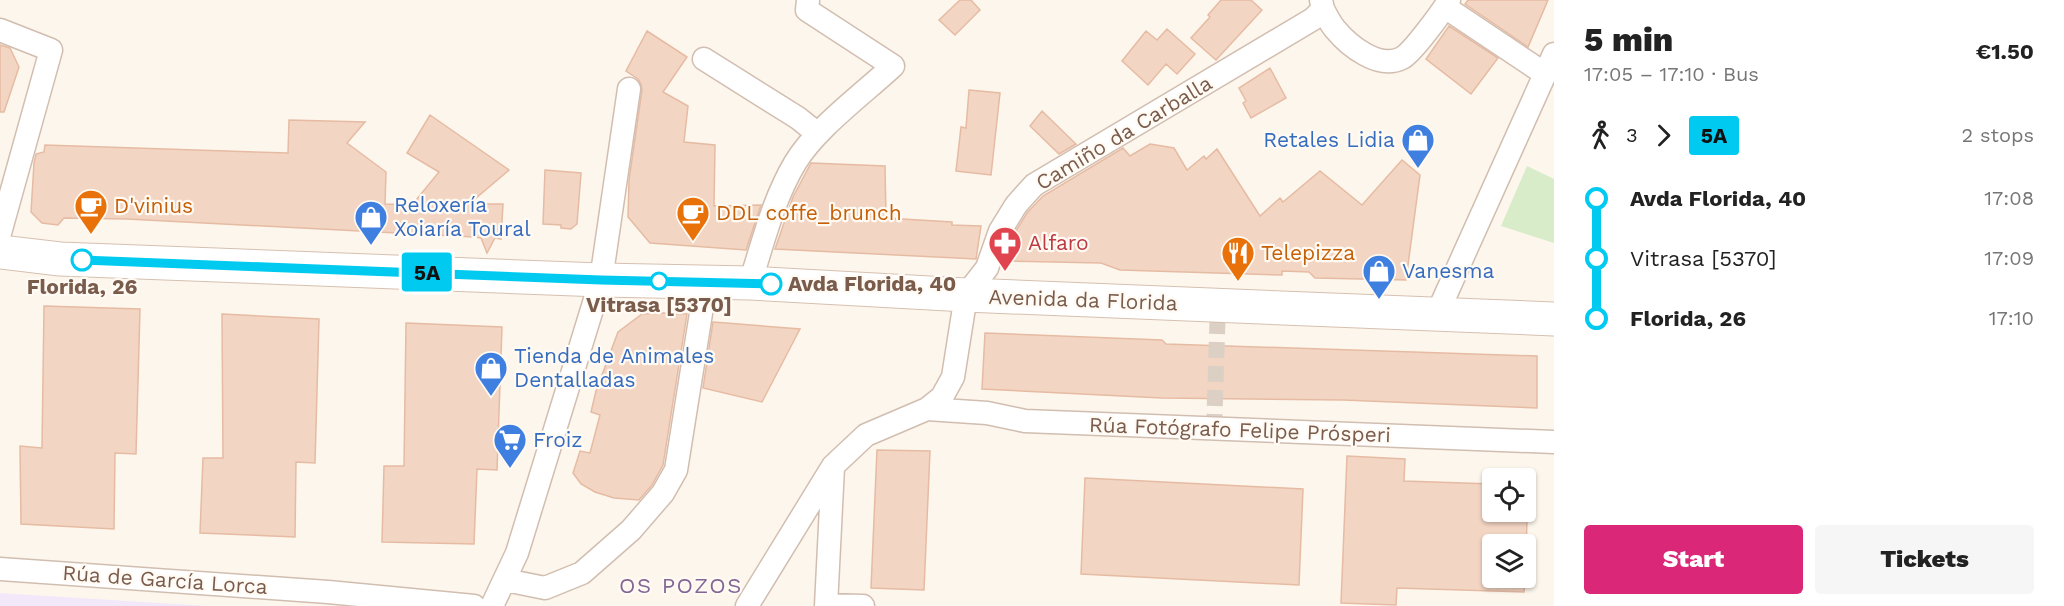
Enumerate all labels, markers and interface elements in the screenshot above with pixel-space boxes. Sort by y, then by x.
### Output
text: 5 min [1584,20,1673,59]
text: €1.50 [1976,39,2034,64]
text: 17:05 – 17:10 · Bus [1584,62,1759,86]
street label: Camiño da Carballa [1031,70,1216,195]
icon: walk [1584,119,1617,152]
icon: forward [1647,119,1680,152]
shop icon: Retales Lidia [1400,122,1436,169]
text: 3 [1626,123,1638,147]
text: 5A [1701,123,1727,148]
text: 2 stops [1962,123,2034,147]
place label: Retales Lidia [1263,127,1395,152]
text: Avda Florida, 40 [1630,186,1806,211]
text: 17:08 [1984,186,2034,210]
cafe icon: D'vinius [73,188,109,235]
place label: Reloxería Xoiaría Toural [394,192,531,241]
place label: D'vinius [114,193,193,218]
cafe icon: DDL coffe_brunch [675,195,711,242]
shop icon: Reloxería Xoiaría Toural [353,199,389,246]
place label: DDL coffe_brunch [716,200,902,225]
pharmacy icon: Alfaro [987,225,1023,272]
place label: Alfaro [1028,230,1089,255]
restaurant icon: Telepizza [1220,235,1256,282]
place label: Telepizza [1261,240,1355,265]
text: Vitrasa [5370] [1630,246,1777,271]
text: 17:09 [1984,246,2034,270]
marker: Florida, 26 [71,249,93,271]
line badge: 5A [400,252,454,292]
shop icon: Vanesma [1361,253,1397,300]
place label: Vanesma [1402,258,1494,283]
text: 5A [414,260,440,285]
place label: Avda Florida, 40 [788,271,956,296]
marker: Vitrasa [5370] [650,272,668,290]
marker: Avda Florida, 40 [760,273,782,295]
place label: Florida, 26 [27,274,137,299]
street label: Avenida da Florida [988,284,1178,315]
place label: Vitrasa [5370] [586,292,732,317]
text: Florida, 26 [1630,306,1746,331]
text: 17:10 [1989,306,2034,330]
place label: Tienda de Animales Dentalladas [514,343,714,392]
shop icon: Tienda de Animales Dentalladas [473,350,509,397]
street label: Rúa Fotógrafo Felipe Prósperi [1089,412,1391,447]
supermarket icon: Froiz [492,422,528,469]
place label: Froiz [533,427,583,452]
map controls [1482,468,1536,588]
button: locate [1482,468,1536,522]
button: Start [1584,525,1803,594]
button: Tickets [1815,525,2034,594]
button: layers [1482,534,1536,588]
street label: Rúa de García Lorca [62,560,269,599]
district label: OS POZOS [619,573,743,598]

